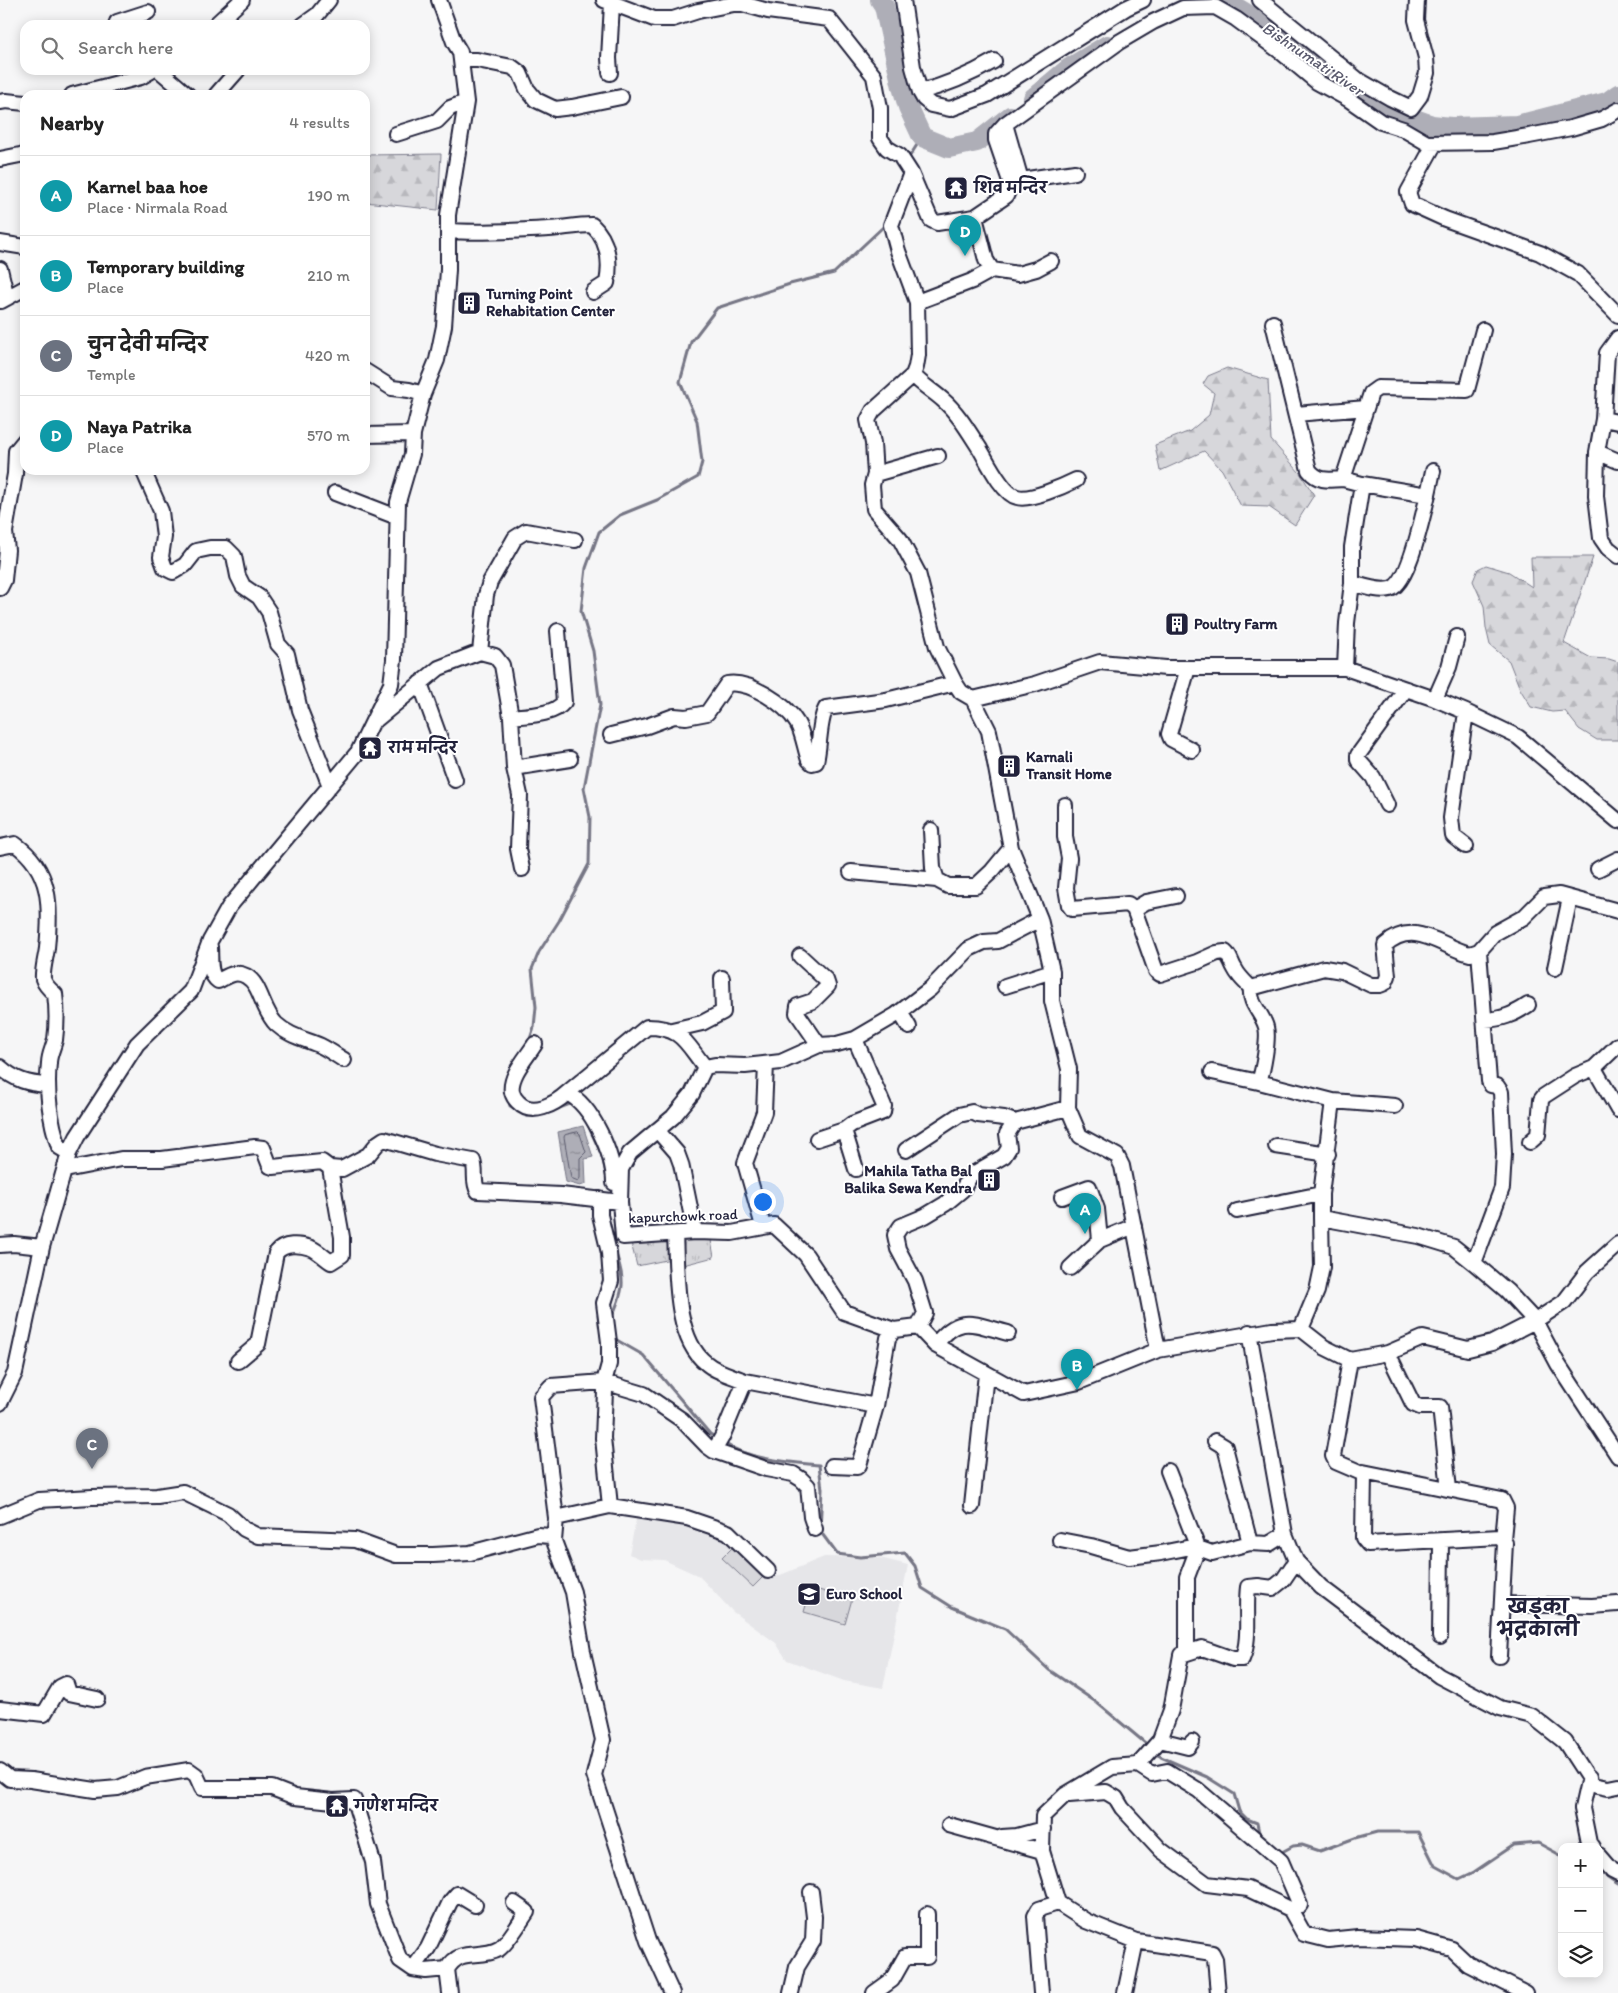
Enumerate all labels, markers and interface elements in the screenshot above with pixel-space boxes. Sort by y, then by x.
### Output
water label: Bishnumati River [1259,18,1369,101]
search box [20,20,370,75]
icon: search [38,34,66,62]
text: Search here [78,36,173,59]
text: Nearby [40,110,104,135]
text: 4 results [289,113,350,132]
text: Karnel baa hoe [87,175,208,198]
temple icon: शिव मन्दिर [943,175,969,201]
place label: शिव मन्दिर [972,175,1049,197]
text: A [51,186,61,205]
text: 190 m [307,186,350,205]
text: Place · Nirmala Road [87,198,228,217]
pin: D [949,215,981,256]
text: Temporary building [87,255,244,278]
text: B [51,266,61,285]
text: 210 m [307,266,350,285]
text: Place [87,278,124,297]
place label: Turning Point Rehabitation Center [485,285,615,320]
building icon: Turning Point Rehabitation Center [456,290,482,316]
text: चुन देवी मन्दिर [87,333,207,356]
text: C [51,346,61,365]
text: 420 m [305,346,350,365]
text: Temple [87,365,136,384]
text: Naya Patrika [87,415,191,438]
text: D [51,426,61,445]
text: 570 m [307,426,350,445]
text: Place [87,438,124,457]
building icon: Poultry Farm [1164,611,1190,637]
place label: Poultry Farm [1194,615,1278,634]
temple icon: राम मन्दिर [357,735,383,761]
place label: राम मन्दिर [386,735,459,757]
place label: Karnali Transit Home [1025,748,1112,783]
building icon: Karnali Transit Home [996,753,1022,779]
place label: Mahila Tatha Bal Balika Sewa Kendra [844,1162,973,1197]
building icon: Mahila Tatha Bal Balika Sewa Kendra [976,1167,1002,1193]
your location [750,1189,776,1215]
pin: A [1069,1193,1101,1234]
street label: kapurchowk road [628,1205,738,1227]
pin: B [1061,1349,1093,1390]
pin: C [76,1428,108,1469]
school or university icon: Euro School [796,1581,822,1607]
place label: Euro School [826,1585,903,1603]
district label: खड्का भद्रकाली [1496,1594,1581,1641]
temple icon: गणेश मन्दिर [324,1793,350,1819]
place label: गणेश मन्दिर [352,1793,439,1815]
map controls [1558,1843,1603,1978]
button: + [1558,1843,1603,1888]
button: − [1558,1888,1603,1933]
button: layers [1558,1933,1603,1978]

